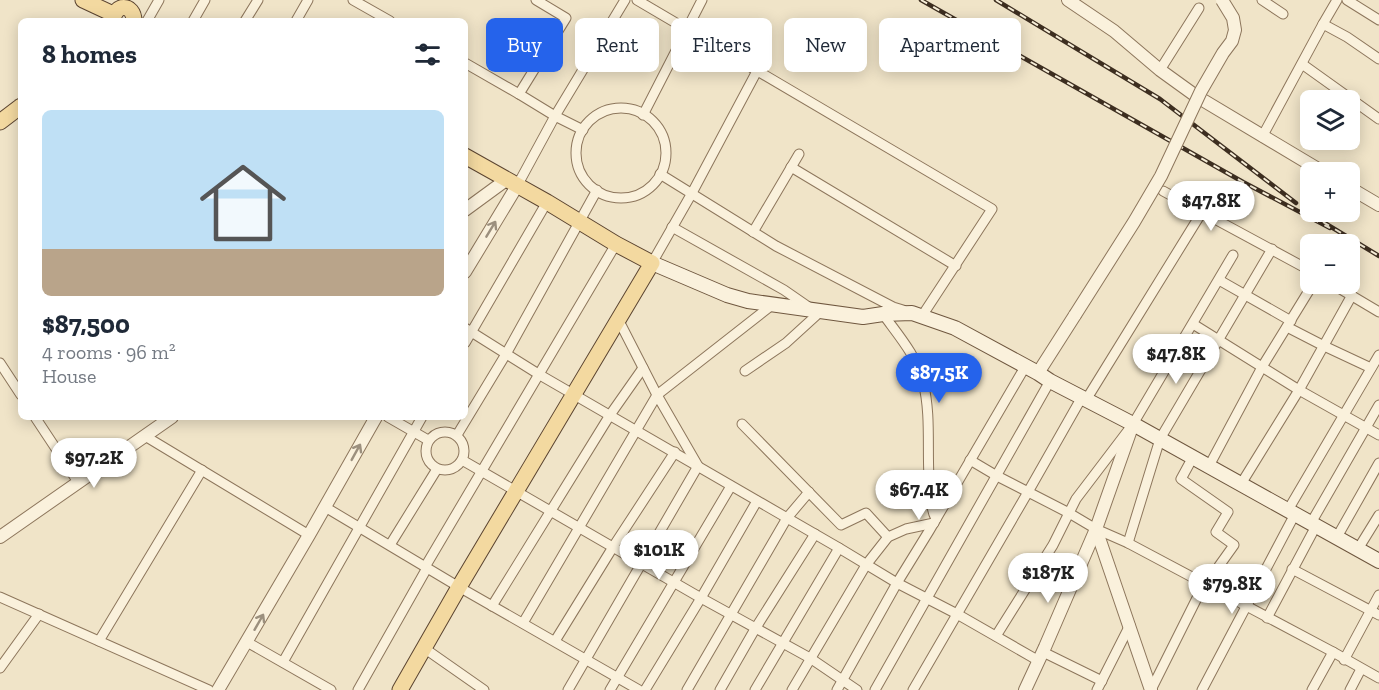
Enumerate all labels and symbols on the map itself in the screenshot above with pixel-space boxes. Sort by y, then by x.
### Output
pin: $47.8K [1162,181,1260,232]
one-way arrow [486,221,498,238]
pin: $47.8K [1127,334,1225,385]
pin: $87.5K [890,353,988,404]
pin: $97.2K [45,438,143,489]
one-way arrow [350,444,362,461]
pin: $67.4K [870,470,968,521]
pin: $101K [617,530,701,581]
pin: $187K [1006,553,1090,604]
pin: $79.8K [1183,564,1281,615]
one-way arrow [254,613,265,631]

